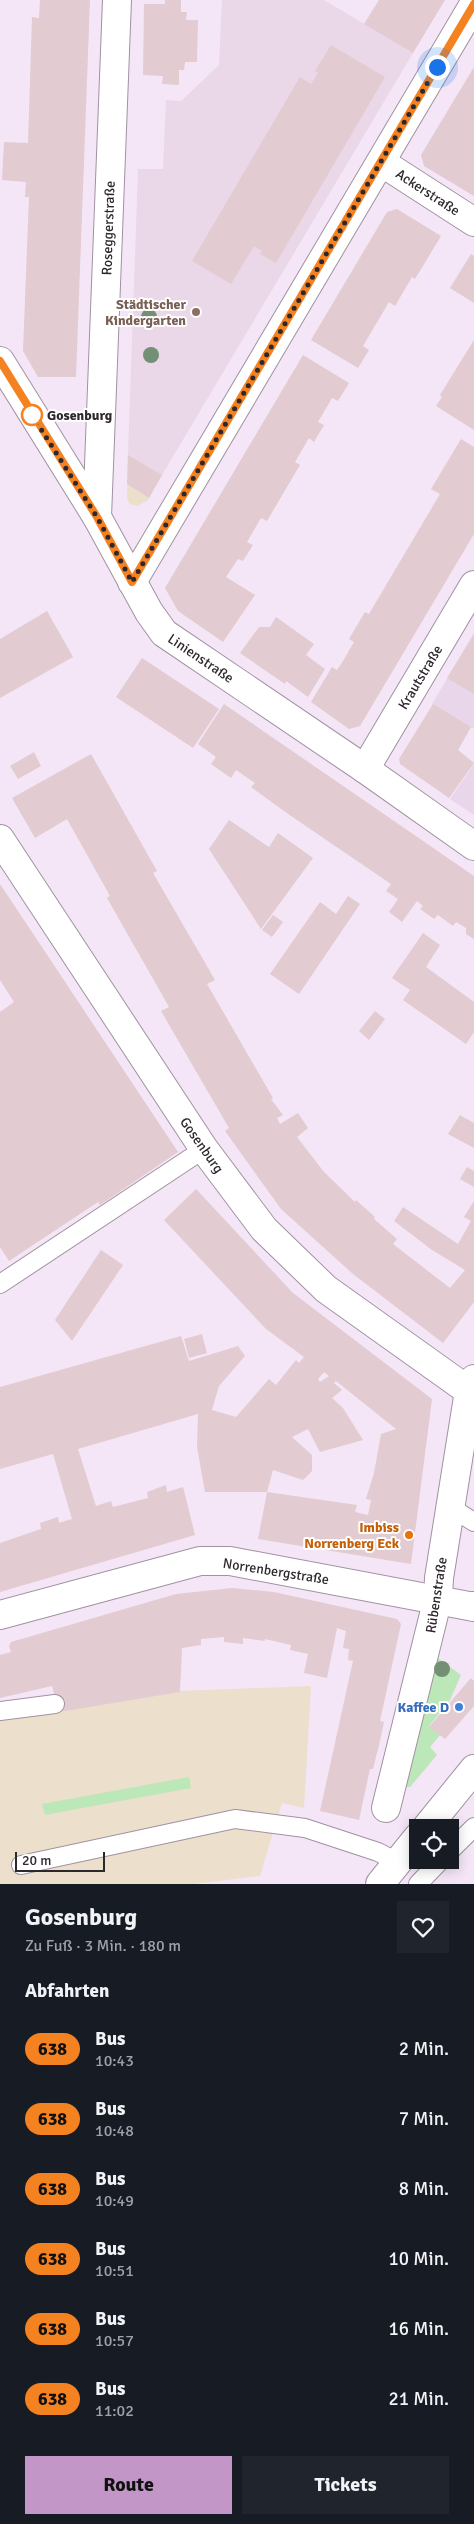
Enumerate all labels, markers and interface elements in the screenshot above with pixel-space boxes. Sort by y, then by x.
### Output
your location [425,55,450,80]
street label: Ackerstraße [393,165,463,219]
street label: Roseggerstraße [98,180,119,276]
place label: Städtischer Kindergarten [105,296,186,329]
marker: Städtischer Kindergarten [190,306,202,318]
marker: Gosenburg [21,404,43,426]
place label: Gosenburg [47,407,113,424]
street label: Linienstraße [165,630,237,687]
street label: Krautstraße [395,642,446,713]
street label: Gosenburg [176,1114,227,1177]
place label: Imbiss Norrenberg Eck [304,1519,400,1552]
marker: Imbiss Norrenberg Eck [403,1529,415,1541]
street label: Norrenbergstraße [222,1555,330,1588]
street label: Rübenstraße [422,1556,451,1634]
place label: Kaffee D [398,1699,449,1716]
marker: Kaffee D [453,1701,465,1713]
map controls [409,1819,459,1869]
button: locate [409,1819,459,1869]
scale bar [15,1849,105,1872]
text: 20 m [22,1852,51,1869]
button: heart [397,1901,449,1953]
text: Gosenburg [25,1902,137,1932]
text: Zu Fuß · 3 Min. · 180 m [25,1936,181,1956]
text: Abfahrten [25,1979,109,2003]
text: Bus [95,2027,126,2051]
text: 2 Min. [399,2037,449,2061]
text: 638 [38,2038,67,2060]
text: 10:43 [95,2051,134,2071]
text: Bus [95,2097,126,2121]
text: 7 Min. [399,2107,449,2131]
text: 638 [38,2108,67,2130]
text: 10:48 [95,2121,134,2141]
text: Bus [95,2167,126,2191]
text: 8 Min. [399,2177,449,2201]
text: 638 [38,2178,67,2200]
text: 10:49 [95,2191,134,2211]
text: Bus [95,2237,126,2261]
text: 10 Min. [388,2247,449,2271]
text: 638 [38,2248,67,2270]
text: 10:51 [95,2261,134,2281]
text: Bus [95,2307,126,2331]
text: 16 Min. [388,2317,449,2341]
text: 638 [38,2318,67,2340]
text: 10:57 [95,2331,134,2351]
text: Bus [95,2377,126,2401]
text: 21 Min. [388,2387,449,2411]
text: 638 [38,2388,67,2410]
text: 11:02 [95,2401,134,2421]
button: Route [25,2456,232,2514]
button: Tickets [242,2456,449,2514]

